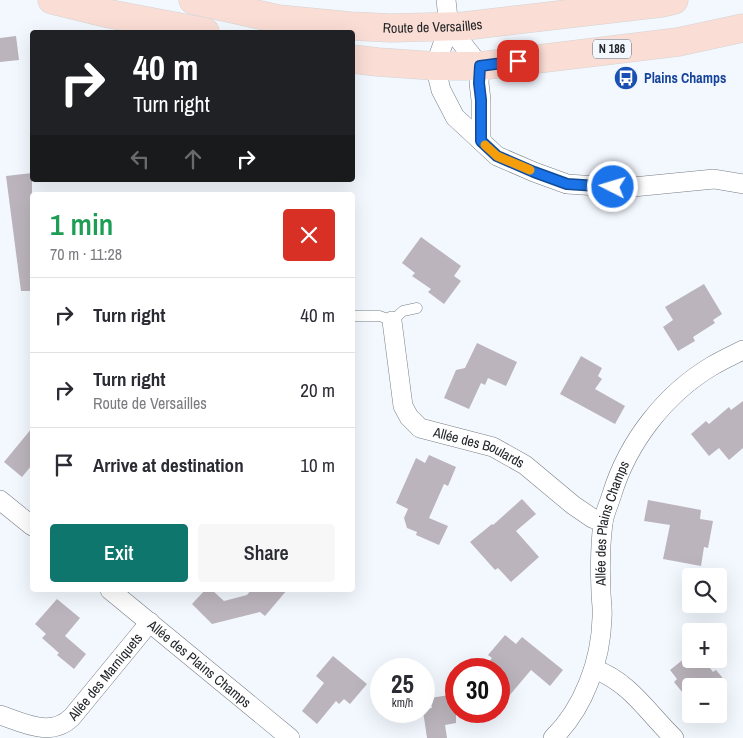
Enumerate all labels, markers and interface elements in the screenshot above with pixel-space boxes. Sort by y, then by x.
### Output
street label: Route de Versailles [382,15,484,37]
pin [497,40,539,82]
road number: N 186 [593,40,631,59]
text: 40 m [133,44,198,91]
icon: arrive [504,47,532,75]
icon: right [50,50,115,115]
bus stop icon: Plains Champs [613,65,639,91]
place label: Plains Champs [644,69,726,87]
text: Turn right [133,89,210,119]
icon: left [126,145,154,173]
icon: ahead [179,145,207,173]
icon: right [232,145,260,173]
position arrow [586,160,638,212]
text: 1 min [50,204,113,244]
button: close [283,209,335,261]
text: 70 m · 11:28 [50,243,122,265]
icon: right [50,301,78,329]
text: Turn right [93,302,165,328]
text: 40 m [300,302,335,328]
text: Turn right [93,366,165,392]
icon: right [50,376,78,404]
text: 20 m [300,377,335,403]
text: Route de Versailles [93,392,207,414]
street label: Allée des Boulards [431,423,528,472]
icon: arrive [50,451,78,479]
text: Arrive at destination [93,452,244,478]
text: 10 m [300,452,335,478]
street label: Allée des Plains Champs [591,457,633,587]
button: Exit [50,524,188,582]
button: Share [198,524,335,582]
map controls [682,568,727,723]
button: search [682,568,727,613]
street label: Allée des Plains Champs [143,615,255,712]
button: + [682,623,727,668]
street label: Allée des Marniquets [63,629,147,725]
speed limit sign: 30 [445,658,510,723]
text: 25 [391,667,414,701]
button: − [682,678,727,723]
text: km/h [392,695,413,711]

